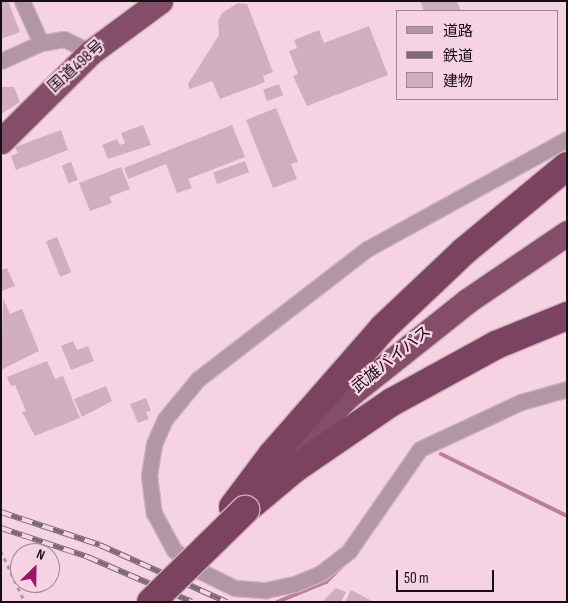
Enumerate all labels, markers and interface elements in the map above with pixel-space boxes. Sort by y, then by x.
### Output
legend [396,10,558,100]
text: 道路 [443,22,473,41]
street label: 国道498号 [45,37,109,97]
text: 鉄道 [443,47,473,66]
text: 建物 [443,72,473,91]
street label: 武雄バイパス [349,322,435,398]
north arrow [10,543,60,593]
text: N [34,545,47,564]
scale bar [398,560,496,592]
text: 50 m [404,569,429,588]

